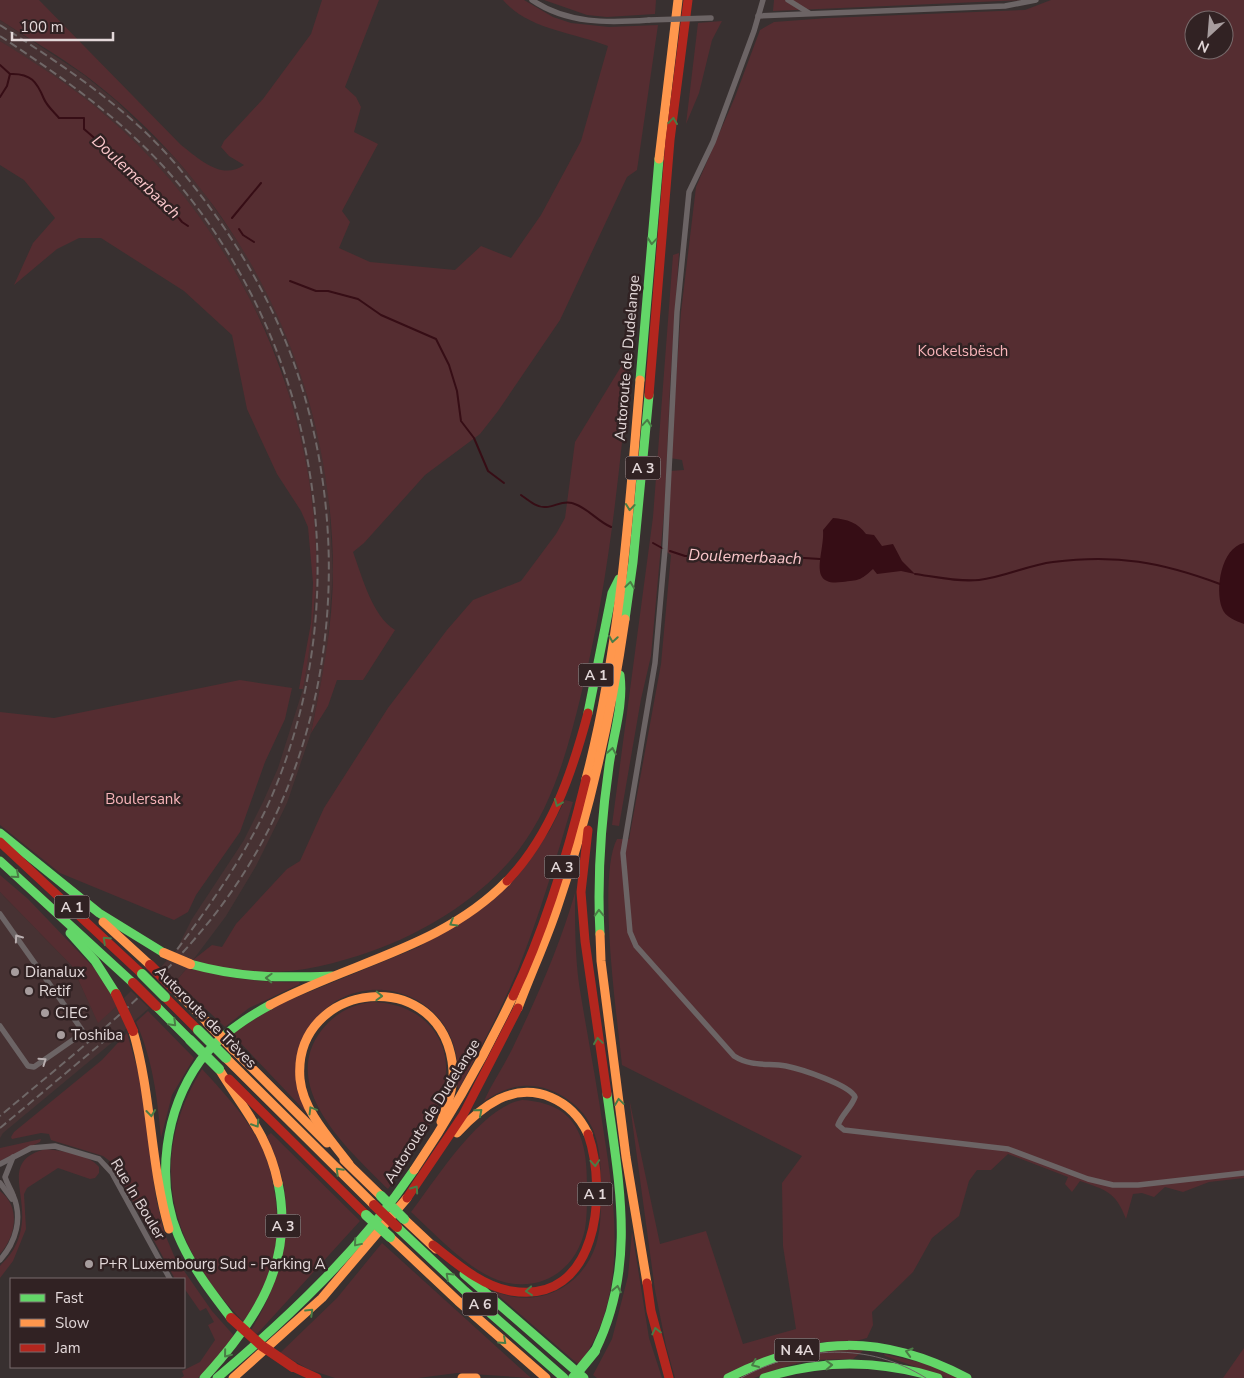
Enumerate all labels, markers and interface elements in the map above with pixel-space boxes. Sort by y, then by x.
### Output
scale bar [12,10,114,42]
north arrow [1184,10,1234,60]
text: 100 m [20,17,64,37]
text: N [1195,35,1212,57]
one-way arrow [667,117,678,125]
water label: Doulemerbaach [87,130,185,224]
one-way arrow [646,237,657,245]
street label: Autoroute de Dudelange [610,274,644,442]
park label: Kockelsbësch [918,341,1008,361]
one-way arrow [642,419,653,427]
road number: A 3 [626,456,660,479]
one-way arrow [624,504,635,512]
water label: Doulemerbaach [688,544,802,570]
one-way arrow [625,581,635,589]
one-way arrow [609,635,619,643]
road number: A 1 [578,664,614,686]
one-way arrow [606,746,616,755]
park label: Boulersank [105,789,181,809]
one-way arrow [554,798,564,807]
road number: A 3 [544,856,580,879]
one-way arrow [10,869,19,878]
road number: A 1 [54,896,90,919]
one-way arrow [593,908,604,916]
one-way arrow [449,917,459,926]
one-way arrow [15,934,24,943]
one-way arrow [103,937,112,946]
place label: Dianalux [25,962,85,982]
street label: Autoroute de Trèves [151,962,261,1072]
marker: Dianalux [9,966,21,978]
one-way arrow [265,972,273,983]
place label: Retif [39,981,72,1001]
marker: Retif [23,985,35,997]
one-way arrow [375,990,383,1001]
place label: CIEC [55,1003,88,1023]
marker: CIEC [39,1007,51,1019]
one-way arrow [167,1017,176,1026]
place label: Toshiba [71,1025,123,1045]
marker: Toshiba [55,1029,67,1041]
street label: Autoroute de Dudelange [379,1035,485,1187]
one-way arrow [593,1037,604,1045]
one-way arrow [38,1058,47,1067]
one-way arrow [614,1097,625,1105]
one-way arrow [308,1106,318,1115]
one-way arrow [145,1109,156,1117]
one-way arrow [473,1109,482,1118]
one-way arrow [250,1119,259,1128]
street label: Rue In Bouler [106,1155,170,1244]
one-way arrow [589,1159,600,1167]
one-way arrow [336,1168,345,1177]
road number: A 1 [578,1182,612,1206]
one-way arrow [409,1185,418,1195]
road number: A 3 [266,1214,300,1238]
one-way arrow [354,1237,363,1246]
place label: P+R Luxembourg Sud - Parking A [99,1254,326,1274]
marker: P+R Luxembourg Sud - Parking A [83,1258,95,1270]
one-way arrow [446,1273,455,1282]
legend [10,1278,185,1368]
one-way arrow [525,1285,533,1296]
one-way arrow [612,1285,622,1294]
text: Fast [55,1288,84,1308]
road number: A 6 [462,1292,498,1316]
one-way arrow [304,1309,313,1318]
text: Slow [55,1313,90,1333]
one-way arrow [651,1327,662,1336]
one-way arrow [497,1335,506,1344]
text: Jam [54,1338,81,1358]
road number: N 4A [774,1338,820,1362]
one-way arrow [904,1347,913,1358]
one-way arrow [224,1348,232,1357]
one-way arrow [751,1358,760,1369]
one-way arrow [825,1360,833,1371]

